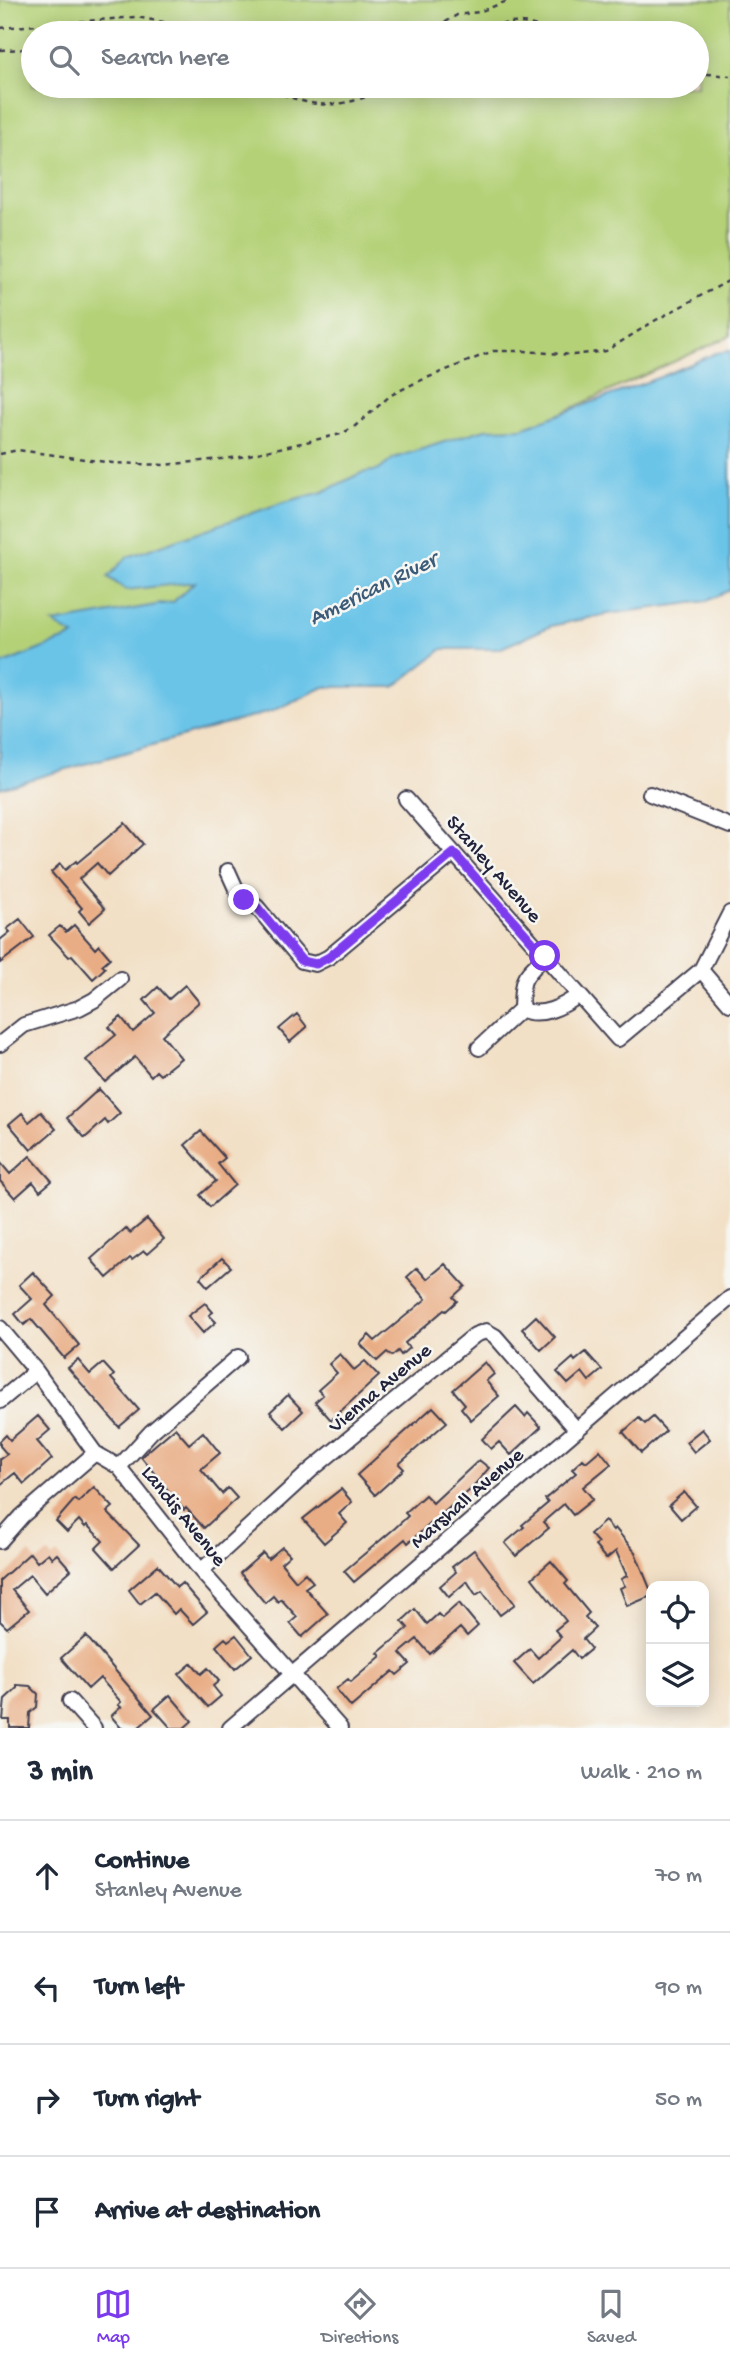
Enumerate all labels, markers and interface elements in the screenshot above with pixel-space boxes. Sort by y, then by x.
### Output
search box [21,21,709,98]
icon: search [45,41,83,79]
text: Search here [101,44,229,75]
water label: American River [305,545,446,633]
street label: Stanley Avenue [439,812,546,930]
route end [228,884,259,915]
route start [529,940,560,971]
street label: Vienna Avenue [324,1339,439,1441]
street label: Marshall Avenue [407,1443,531,1556]
street label: Landis Avenue [134,1462,231,1573]
map controls [646,1581,709,1707]
button: locate [646,1581,709,1644]
button: layers [646,1644,709,1707]
text: 3 min [28,1756,93,1791]
text: Walk · 210 m [581,1760,702,1787]
text: Continue [95,1847,189,1878]
icon: ahead [28,1857,66,1895]
text: 70 m [655,1863,702,1890]
text: Stanley Avenue [95,1878,242,1905]
icon: left [28,1969,66,2007]
text: Turn left [95,1973,183,2004]
text: 90 m [656,1975,702,2002]
icon: right [28,2081,66,2119]
text: Turn right [95,2085,199,2116]
text: 50 m [655,2087,702,2114]
icon: arrive [28,2193,66,2231]
text: Arrive at destination [95,2197,320,2228]
tab: Map [94,2285,132,2350]
tab: Directions [321,2285,398,2350]
tab: Saved [587,2285,636,2350]

